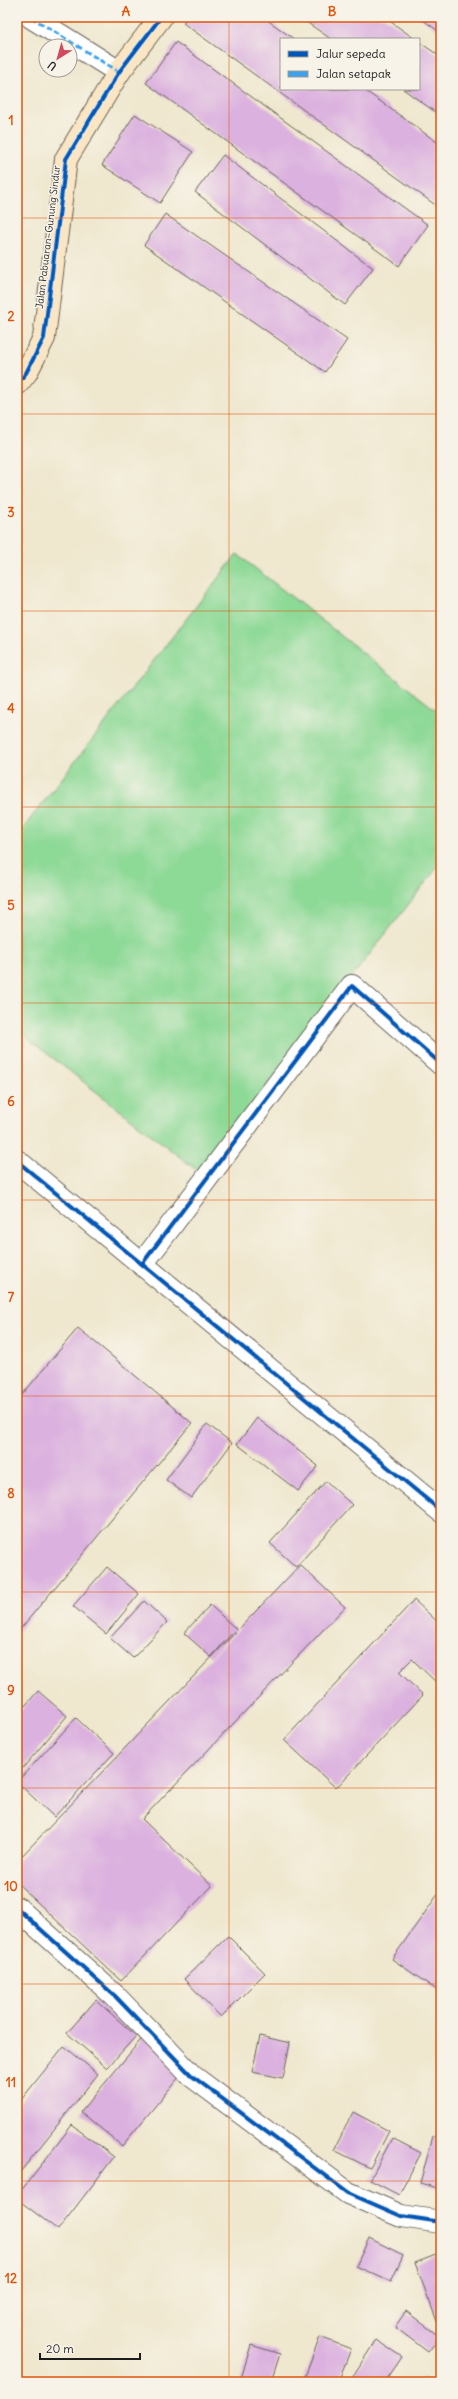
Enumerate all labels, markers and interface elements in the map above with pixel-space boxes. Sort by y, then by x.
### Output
text: A [122,3,131,20]
text: B [328,3,337,20]
north arrow [38,38,78,78]
legend [280,38,420,90]
text: Jalur sepeda [316,46,386,61]
text: U [45,58,59,74]
text: Jalan setapak [316,66,391,81]
text: 1 [8,112,14,129]
street label: Jalan Pabuaran–Gunung Sindur [33,165,63,309]
text: 2 [7,308,15,325]
text: 3 [7,504,15,521]
text: 4 [7,700,15,717]
text: 5 [7,897,15,914]
text: 6 [7,1093,15,1110]
text: 7 [8,1289,15,1306]
text: 8 [7,1485,15,1502]
text: 9 [7,1682,15,1699]
text: 10 [4,1878,18,1895]
text: 11 [6,2074,16,2091]
text: 12 [5,2270,17,2287]
scale bar [40,2335,140,2361]
text: 20 m [46,2341,74,2356]

